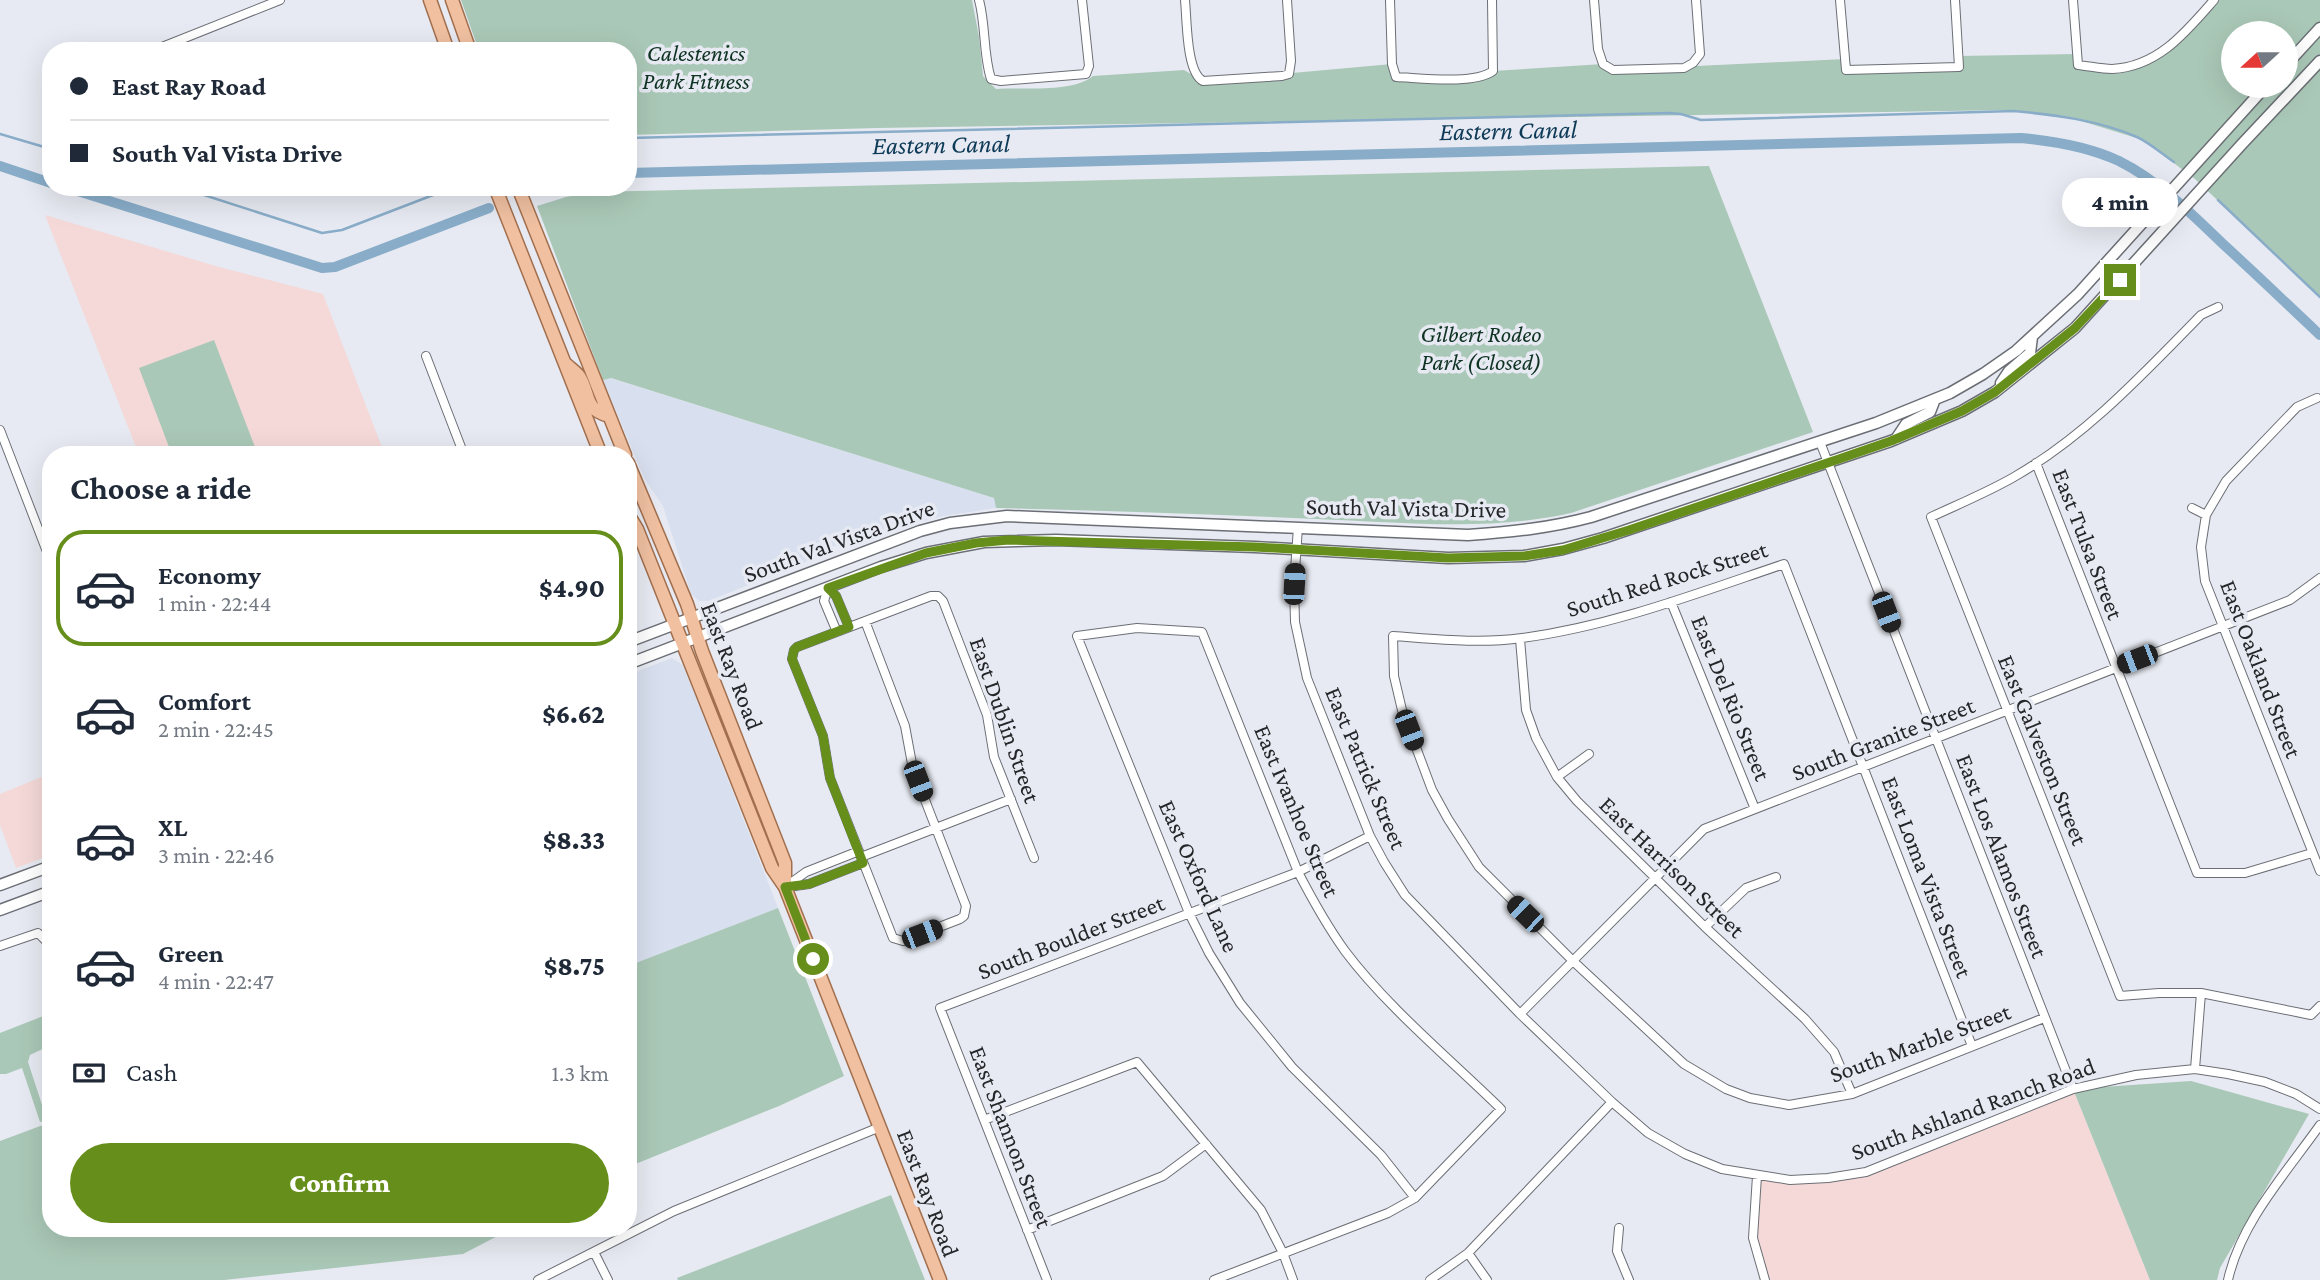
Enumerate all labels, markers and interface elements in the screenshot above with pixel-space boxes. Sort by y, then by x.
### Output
north arrow [2221,21,2298,98]
map controls [2221,21,2298,98]
park label: Calestenics Park Fitness [642,39,750,94]
text: East Ray Road [112,72,266,101]
water label: Eastern Canal [1439,115,1578,146]
water label: Eastern Canal [872,129,1011,160]
text: South Val Vista Drive [112,139,342,168]
callout: 4 min [2062,178,2178,228]
text: 4 min [2091,189,2149,215]
route end [2104,264,2136,296]
park label: Gilbert Rodeo Park (Closed) [1420,320,1542,376]
street label: East Tulsa Street [2047,465,2130,624]
text: Choose a ride [70,470,251,506]
street label: South Val Vista Drive [1306,492,1506,523]
street label: South Val Vista Drive [740,494,938,587]
street label: South Red Rock Street [1563,535,1772,622]
icon: car [74,557,137,620]
text: Economy [158,561,261,590]
car [1283,562,1306,606]
text: $4.90 [539,574,605,603]
street label: East Oakland Street [2215,576,2308,763]
car [1869,589,1904,635]
text: 1 min · 22:44 [158,590,272,616]
street label: East Ray Road [696,598,769,734]
street label: East Del Rio Street [1686,611,1777,785]
street label: East Dublin Street [965,634,1047,807]
car [2114,642,2161,676]
street label: East Galveston Street [1993,651,2094,850]
icon: car [74,683,137,746]
street label: East Patrick Street [1320,683,1413,854]
text: Comfort [158,687,251,716]
street label: South Granite Street [1788,691,1979,786]
text: $6.62 [542,700,605,729]
car [1392,707,1427,753]
text: 2 min · 22:45 [158,716,274,742]
street label: East Ivanhoe Street [1249,721,1346,902]
street label: East Los Alamos Street [1951,750,2054,963]
car [901,758,936,804]
street label: East Loma Vista Street [1877,772,1979,982]
street label: East Harrison Street [1594,791,1751,943]
street label: East Oxford Lane [1154,795,1245,956]
icon: car [74,809,137,872]
text: XL [158,813,187,842]
text: $8.33 [543,826,605,855]
text: 3 min · 22:46 [158,842,275,868]
street label: South Boulder Street [974,888,1169,985]
car [1503,892,1548,936]
car [899,917,946,951]
icon: car [74,935,137,998]
text: Green [158,939,224,968]
route start [797,943,829,975]
text: $8.75 [544,952,605,981]
text: 4 min · 22:47 [158,968,274,994]
street label: South Marble Street [1826,997,2015,1088]
street label: East Shannon Street [964,1042,1059,1233]
street label: South Ashland Ranch Road [1847,1052,2099,1165]
icon: cash [70,1054,108,1092]
text: Cash [126,1058,177,1087]
text: 1.3 km [551,1060,609,1086]
street label: East Ray Road [892,1125,965,1261]
button: Confirm [70,1143,609,1223]

